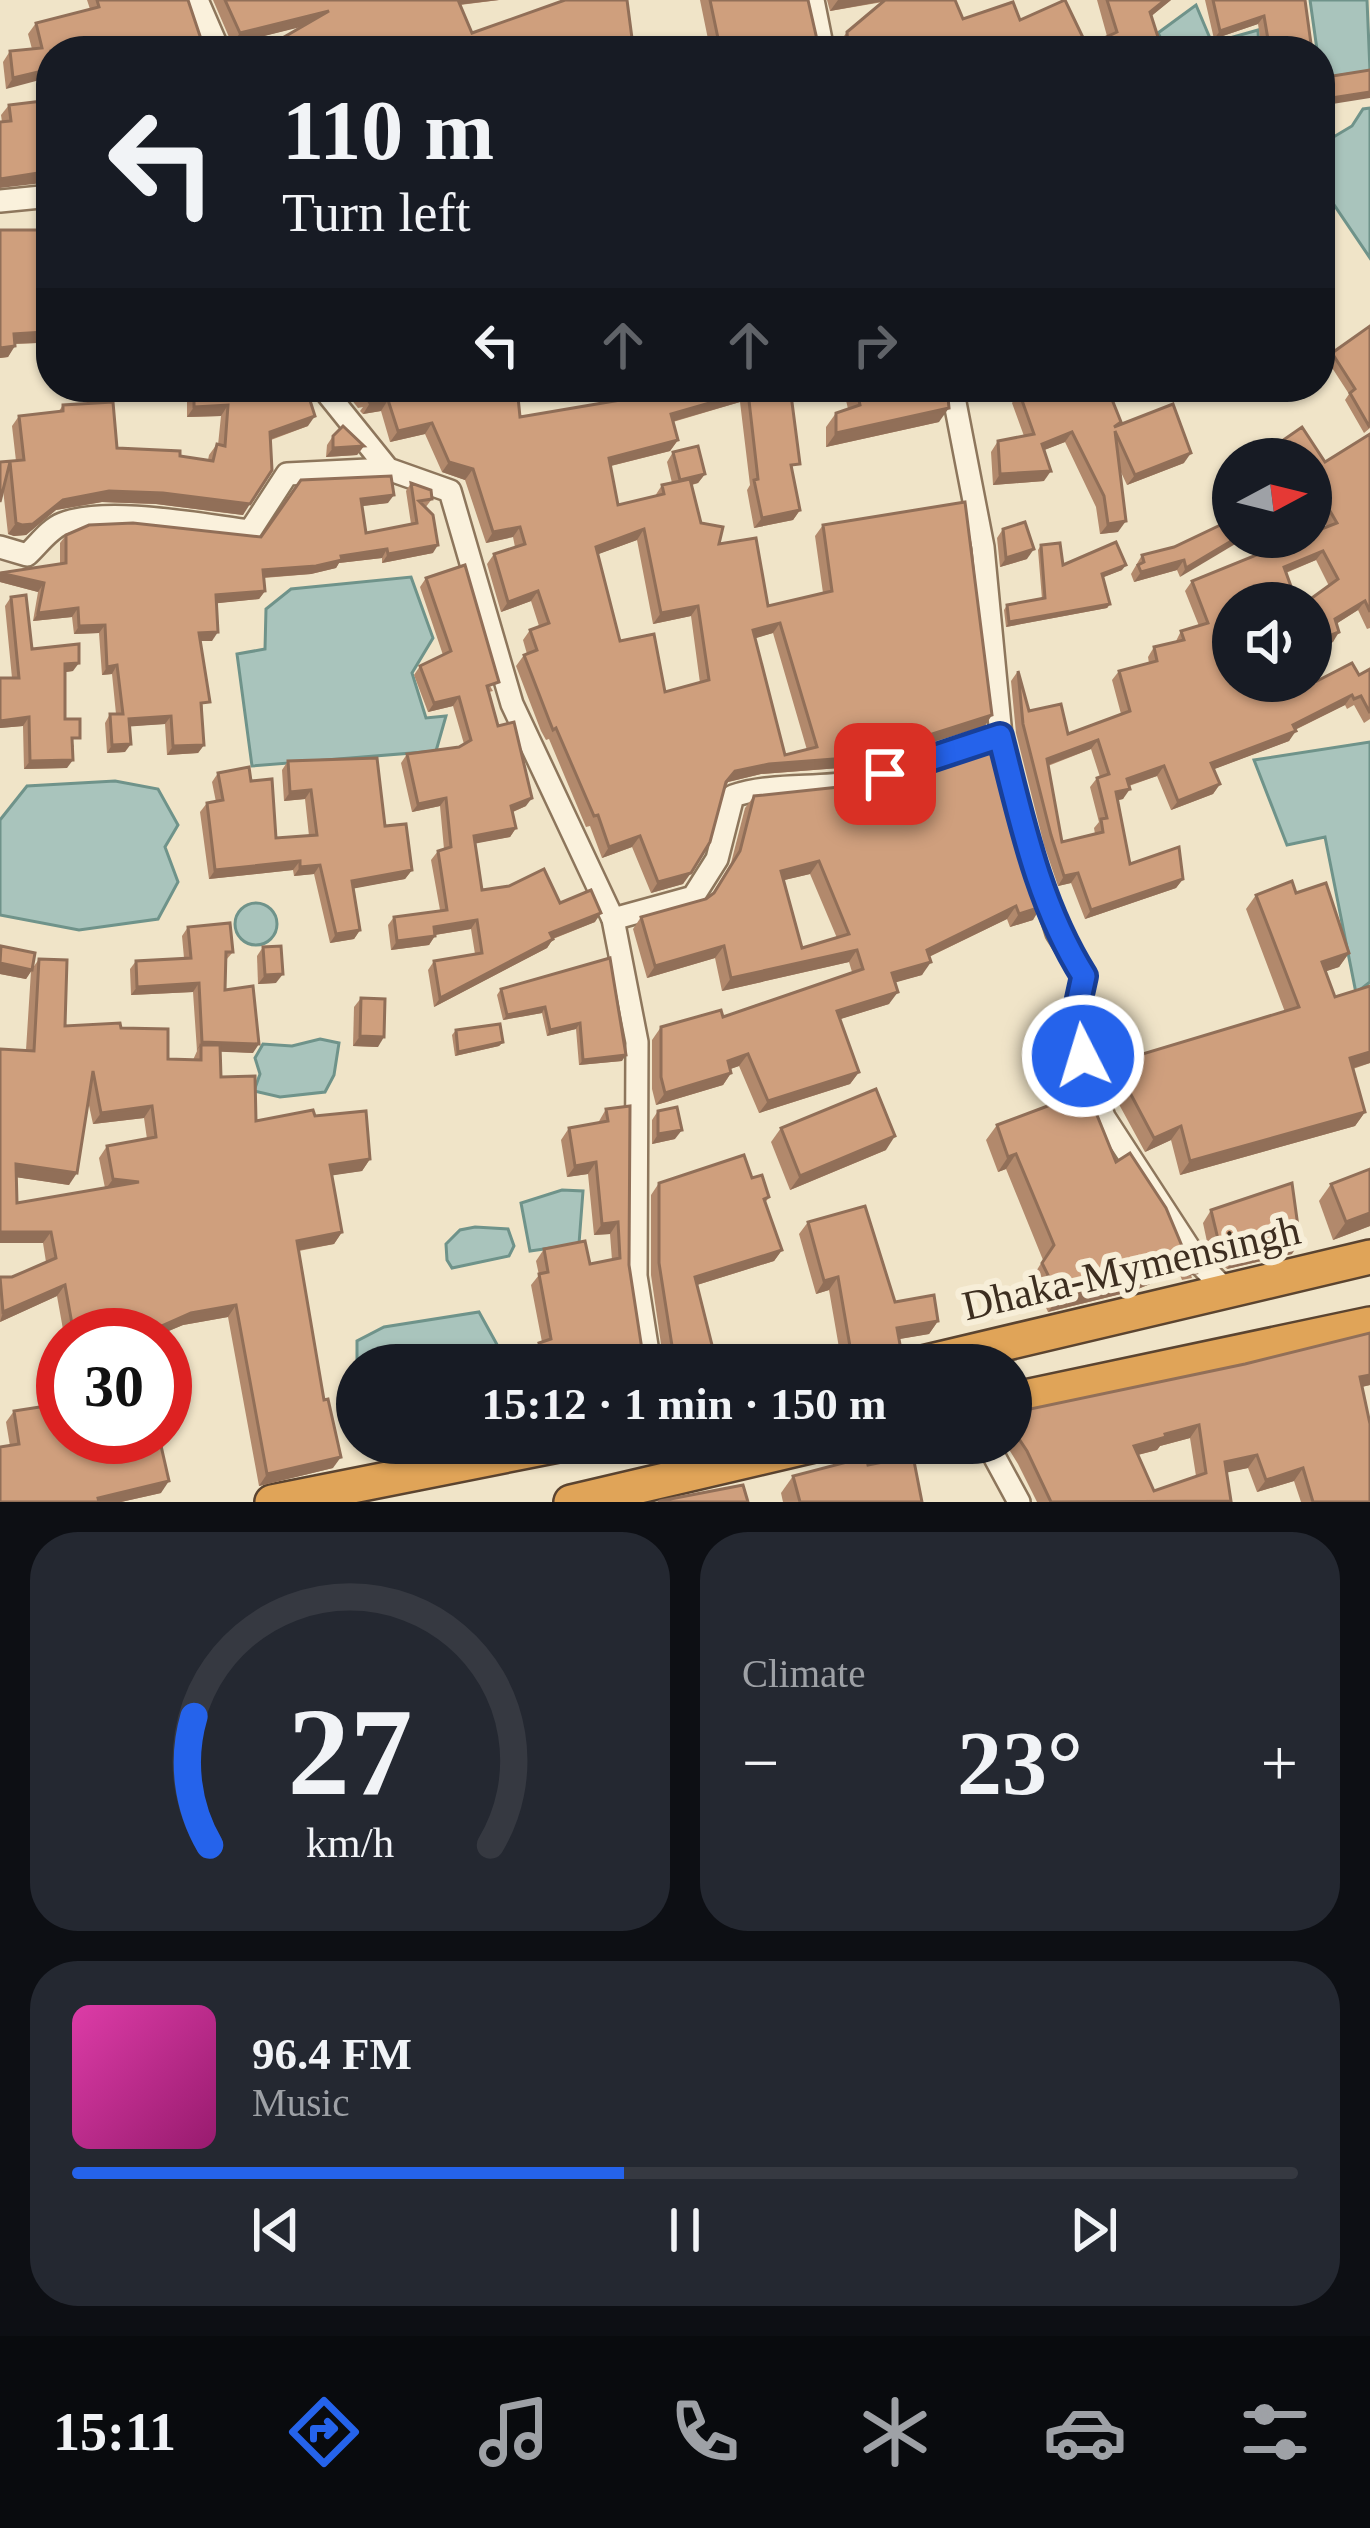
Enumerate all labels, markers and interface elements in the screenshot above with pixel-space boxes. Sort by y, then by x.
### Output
icon: left [84,84,240,240]
text: 110 m [282,84,494,177]
text: Turn left [282,183,471,243]
icon: left [464,312,530,378]
icon: ahead [590,312,656,378]
icon: ahead [716,312,782,378]
icon: right [842,312,908,378]
north arrow [1212,438,1332,558]
map controls [1212,438,1332,702]
button: sound [1212,582,1332,702]
pin [834,723,936,825]
icon: arrive [852,741,918,807]
position arrow [1020,993,1146,1119]
street label: Dhaka-Mymensingh [958,1207,1305,1329]
speed limit sign: 30 [36,1308,192,1464]
text: 15:12 · 1 min · 150 m [482,1379,887,1429]
text: Climate [742,1652,865,1695]
text: 27 [288,1683,412,1821]
text: 23° [957,1714,1083,1813]
text: − [742,1726,779,1799]
text: + [1261,1726,1298,1799]
text: km/h [306,1818,394,1865]
text: 96.4 FM [252,2029,412,2079]
text: Music [252,2081,350,2124]
icon: previous [243,2197,309,2263]
icon: pause [652,2197,718,2263]
icon: next [1061,2197,1127,2263]
icon: directions [282,2390,366,2474]
icon: music [472,2390,556,2474]
icon: phone [663,2390,747,2474]
icon: climate [853,2390,937,2474]
icon: car [1043,2390,1127,2474]
icon: filters [1233,2390,1317,2474]
text: 15:11 [53,2402,176,2462]

